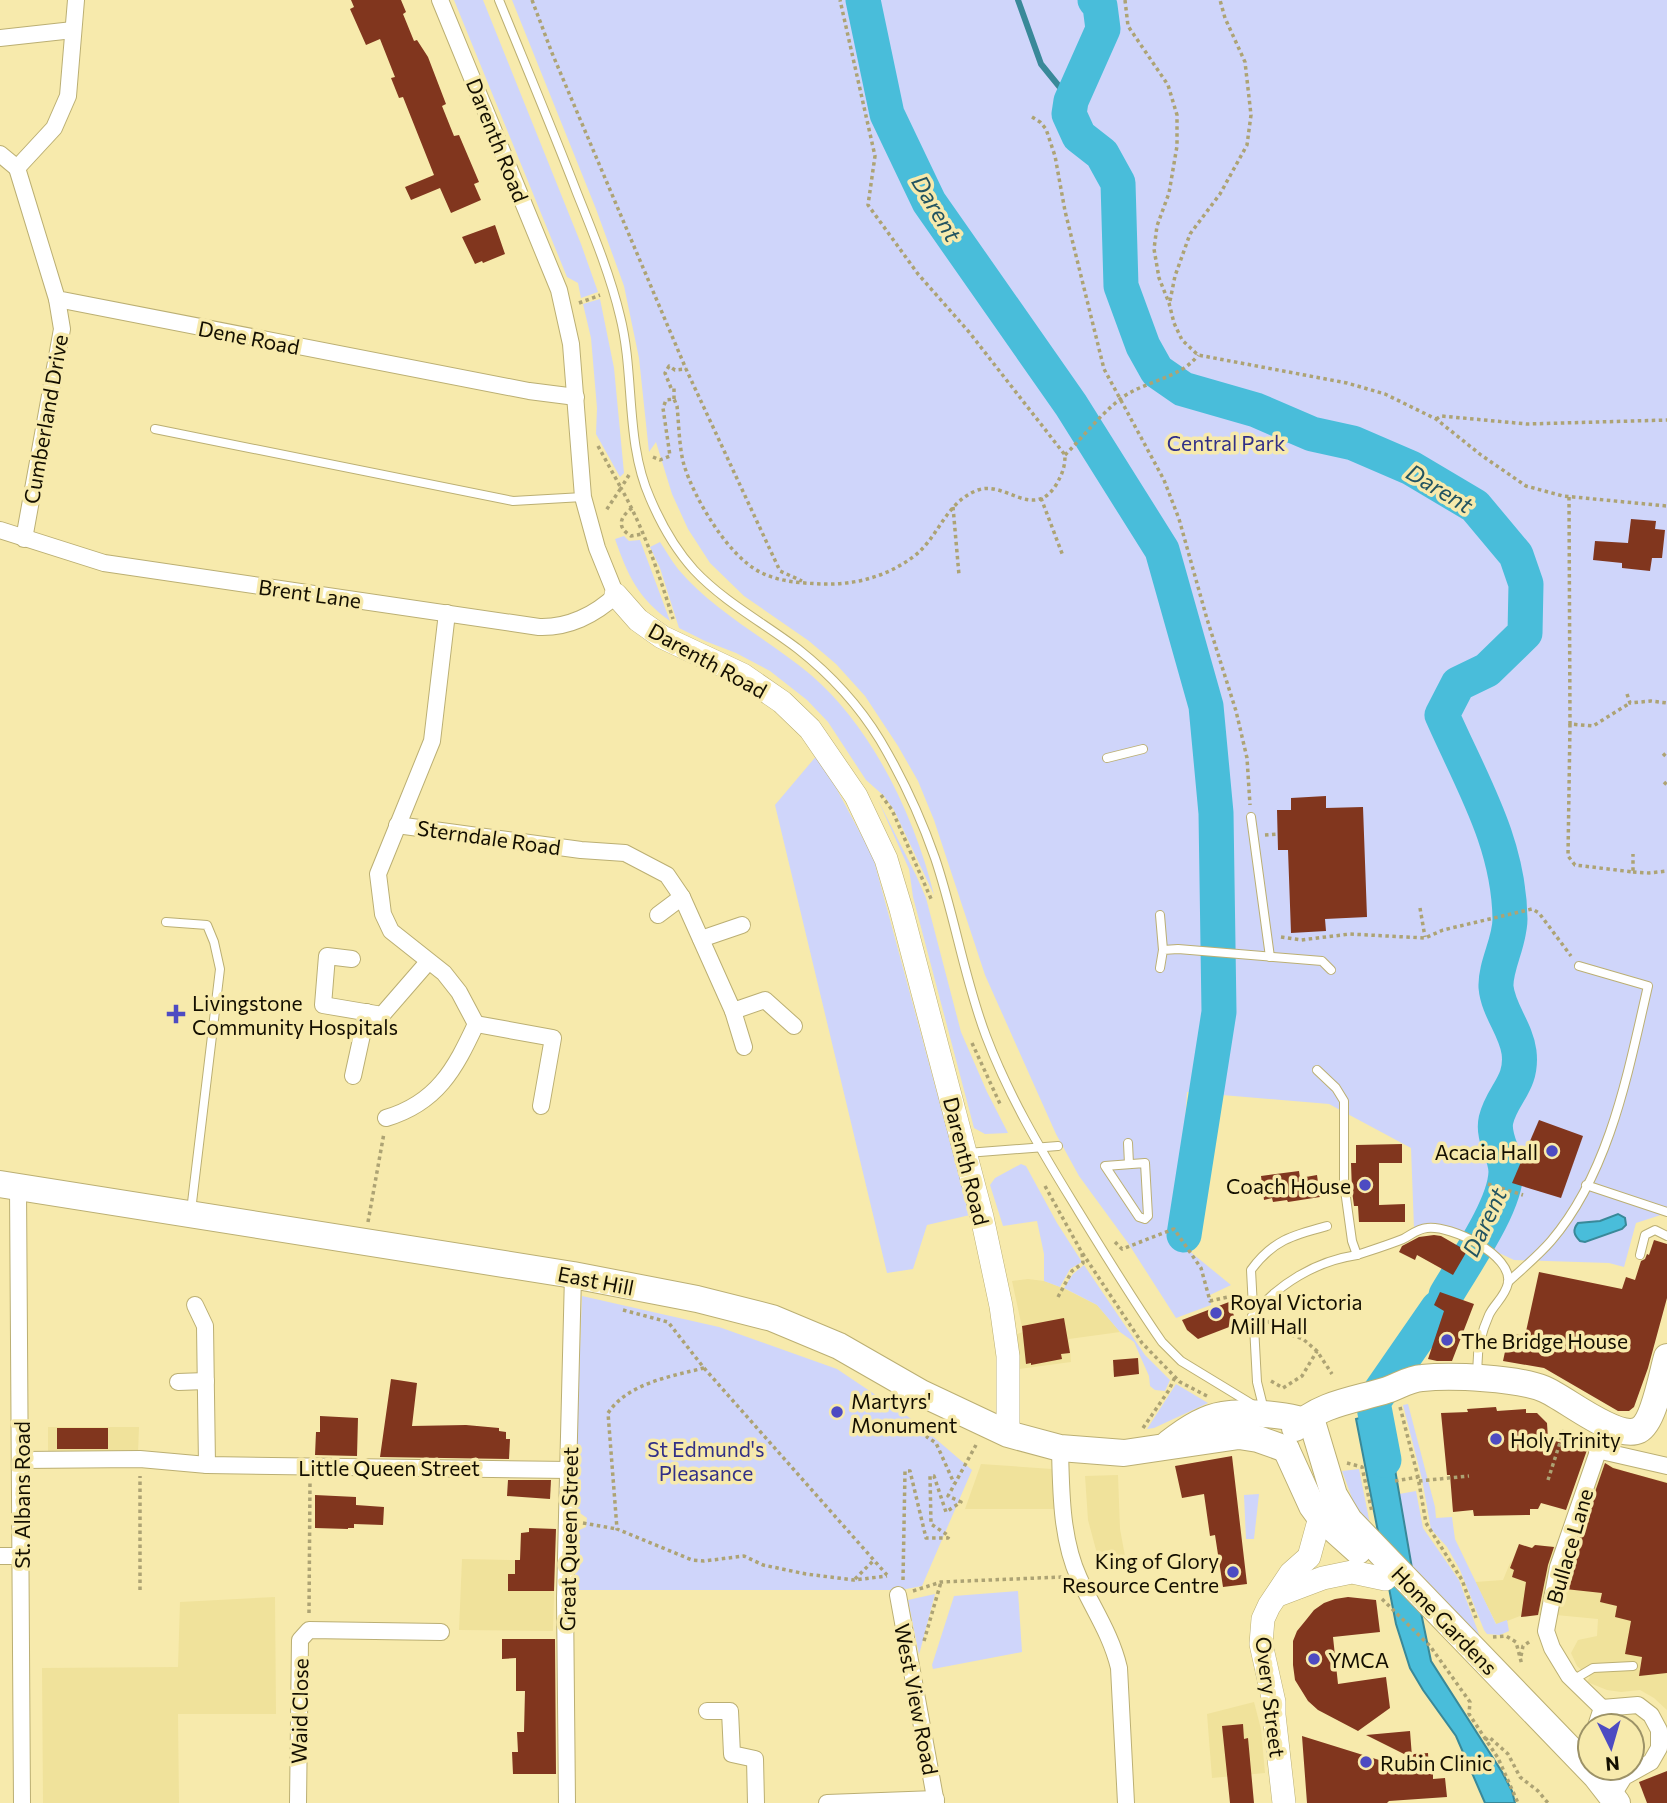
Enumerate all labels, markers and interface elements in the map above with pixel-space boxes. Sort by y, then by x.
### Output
street label: Darenth Road [462,74,534,206]
water label: Darent [906,170,968,247]
street label: Dene Road [196,315,302,359]
street label: Cumberland Drive [18,332,72,506]
park label: Central Park [1167,430,1285,455]
water label: Darent [1402,457,1479,519]
street label: Brent Lane [257,573,363,613]
street label: Darenth Road [645,617,771,703]
street label: Sterndale Road [416,815,562,859]
place label: Livingstone Community Hospitals [192,990,398,1039]
marker: Livingstone Community Hospitals [166,1004,186,1024]
street label: Darenth Road [939,1094,995,1228]
place label: Acacia Hall [1434,1139,1538,1164]
marker: Acacia Hall [1544,1143,1560,1159]
place label: Coach House [1226,1173,1351,1198]
marker: Coach House [1357,1177,1373,1193]
water label: Darent [1456,1183,1512,1261]
street label: East Hill [556,1260,636,1300]
place label: Royal Victoria Mill Hall [1230,1289,1363,1338]
marker: Royal Victoria Mill Hall [1208,1305,1224,1321]
place label: The Bridge House [1461,1328,1628,1353]
marker: The Bridge House [1439,1332,1455,1348]
place label: Martyrs' Monument [851,1388,957,1437]
marker: Martyrs' Monument [829,1404,845,1420]
street label: St. Albans Road [9,1421,34,1569]
place label: Holy Trinity [1510,1427,1621,1452]
marker: Holy Trinity [1488,1431,1504,1447]
park label: St Edmund's Pleasance [647,1436,765,1485]
street label: Great Queen Street [554,1447,582,1631]
street label: Little Queen Street [298,1455,480,1480]
street label: Bullace Lane [1541,1486,1597,1606]
place label: King of Glory Resource Centre [1062,1548,1219,1597]
street label: Home Gardens [1387,1561,1503,1679]
marker: King of Glory Resource Centre [1225,1564,1241,1580]
street label: West View Road [890,1621,944,1777]
street label: Overy Street [1251,1635,1291,1759]
place label: YMCA [1328,1647,1389,1672]
marker: YMCA [1306,1651,1322,1667]
street label: Waid Close [286,1658,312,1764]
north arrow [1576,1712,1646,1782]
place label: Rubin Clinic [1380,1750,1493,1775]
text: N [1604,1752,1621,1777]
marker: Rubin Clinic [1358,1754,1374,1770]

